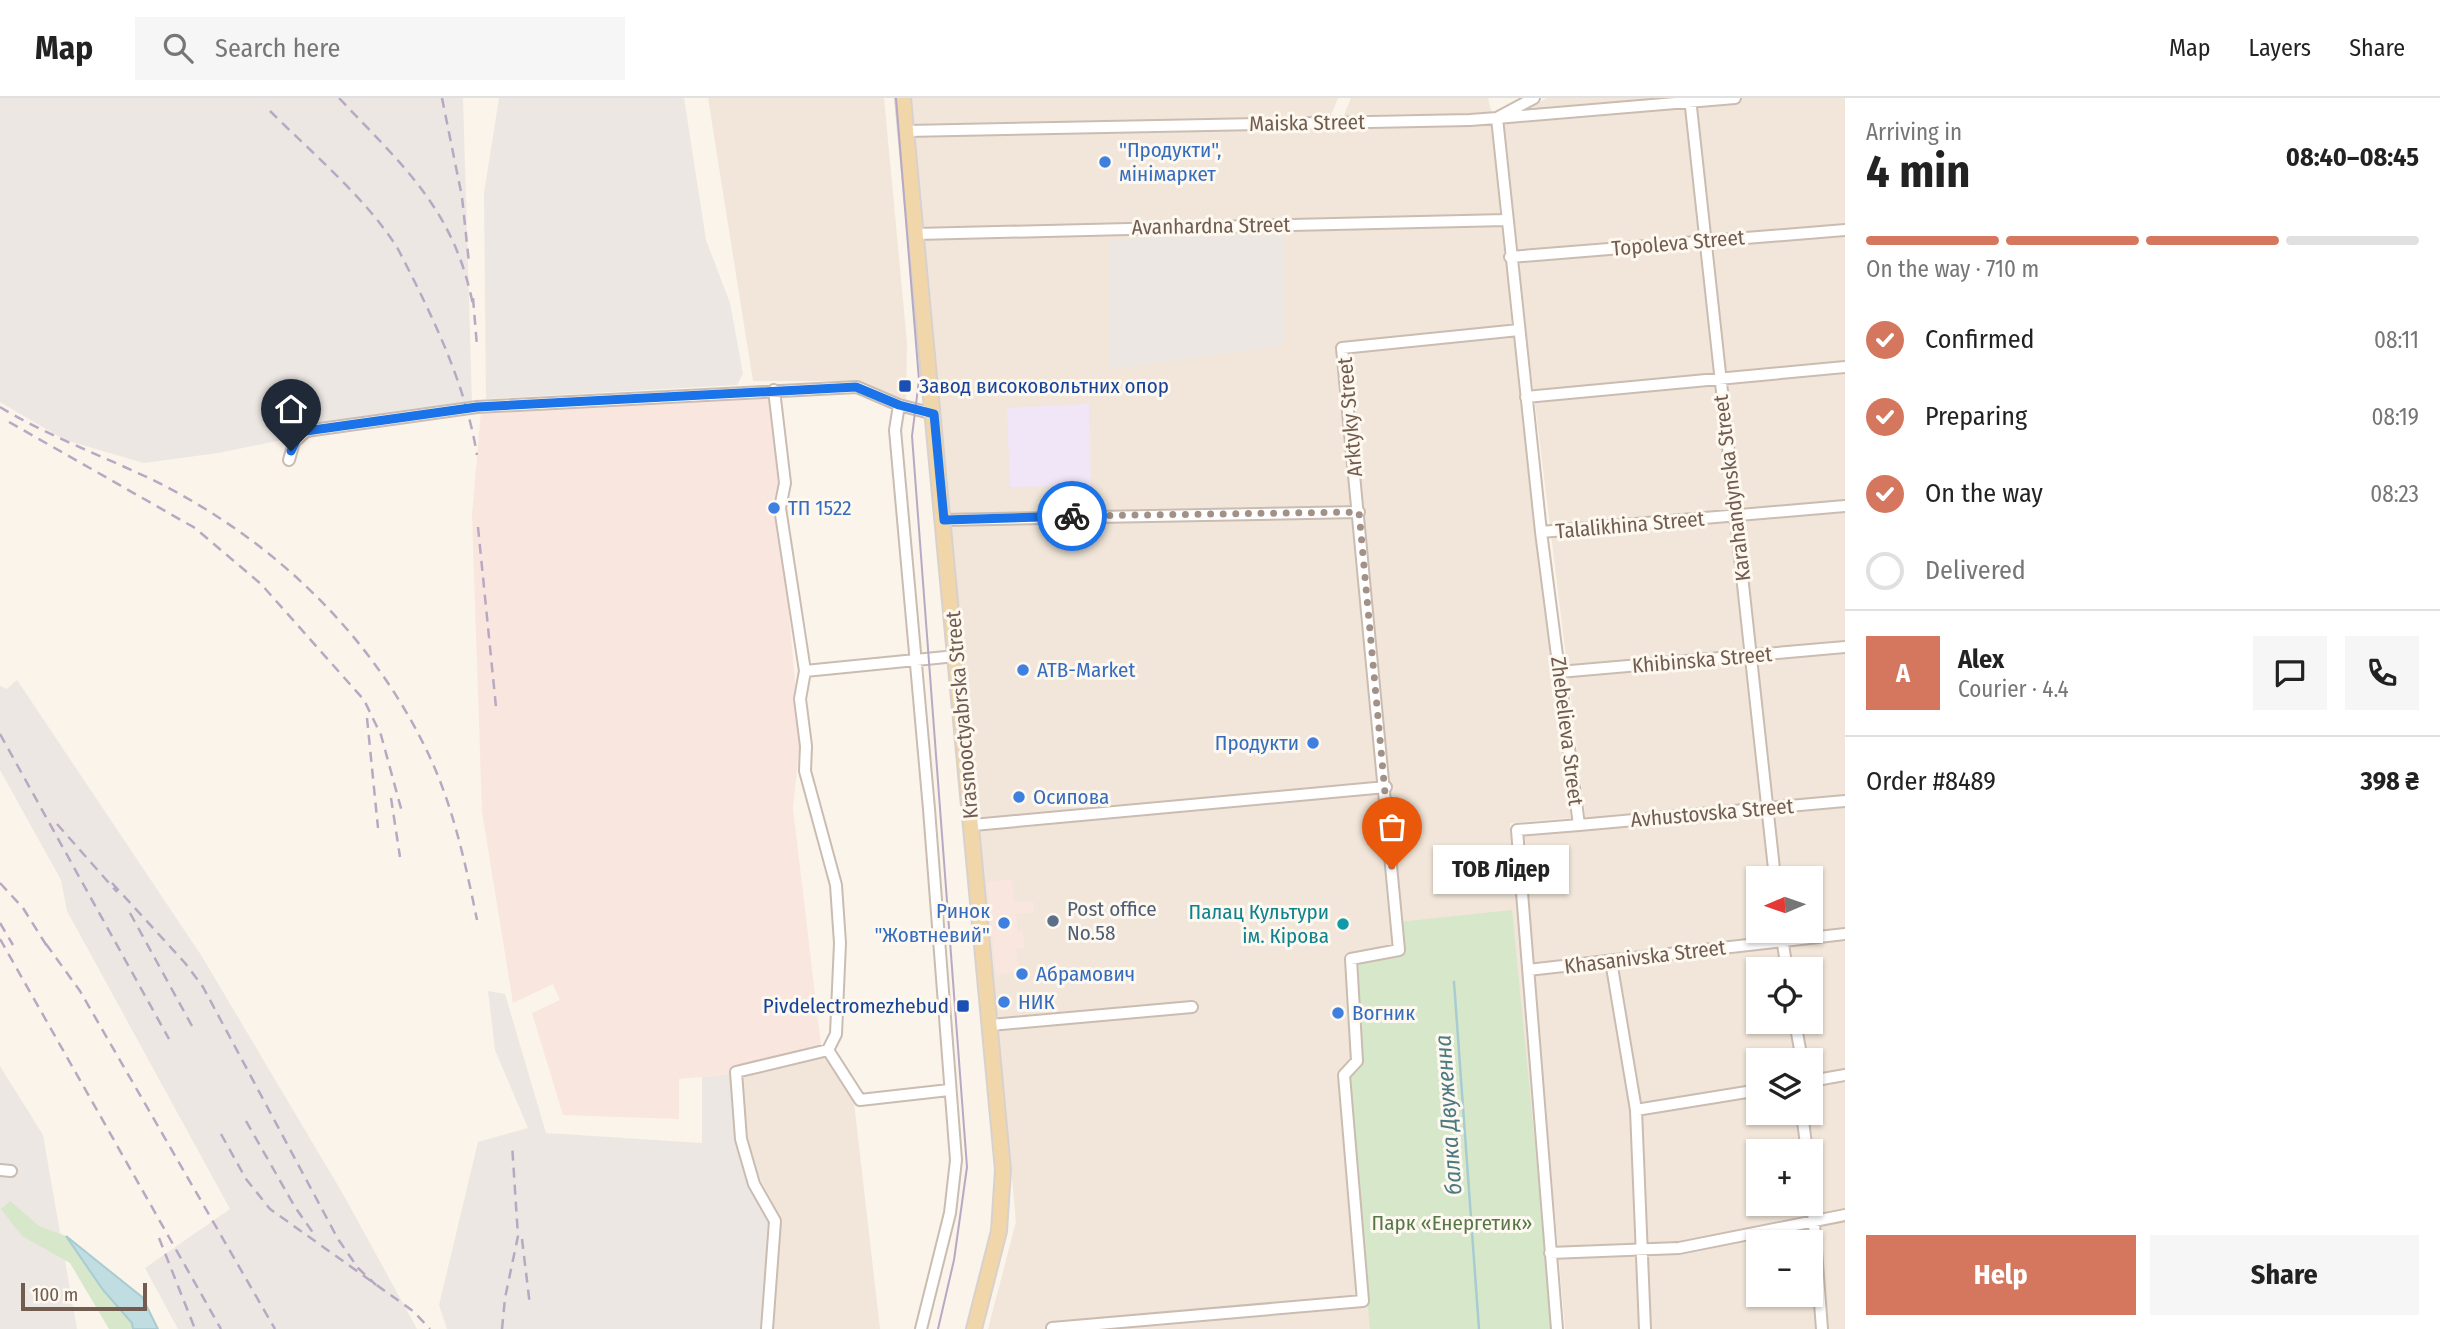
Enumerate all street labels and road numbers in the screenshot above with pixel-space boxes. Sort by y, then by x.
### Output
street label: Maiska Street [1249,109,1365,137]
street label: Avanhardna Street [1131,212,1291,240]
street label: Topoleva Street [1610,224,1746,262]
street label: Arktyky Street [1332,356,1368,478]
street label: Karahandynska Street [1708,393,1756,583]
street label: Talalikhina Street [1555,506,1706,544]
street label: Krasnooctyabrska Street [940,610,984,820]
street label: Khibinska Street [1631,641,1773,679]
street label: Zhebelieva Street [1545,655,1589,807]
street label: Avhustovska Street [1629,793,1795,833]
street label: Khasanivska Street [1563,934,1727,980]

